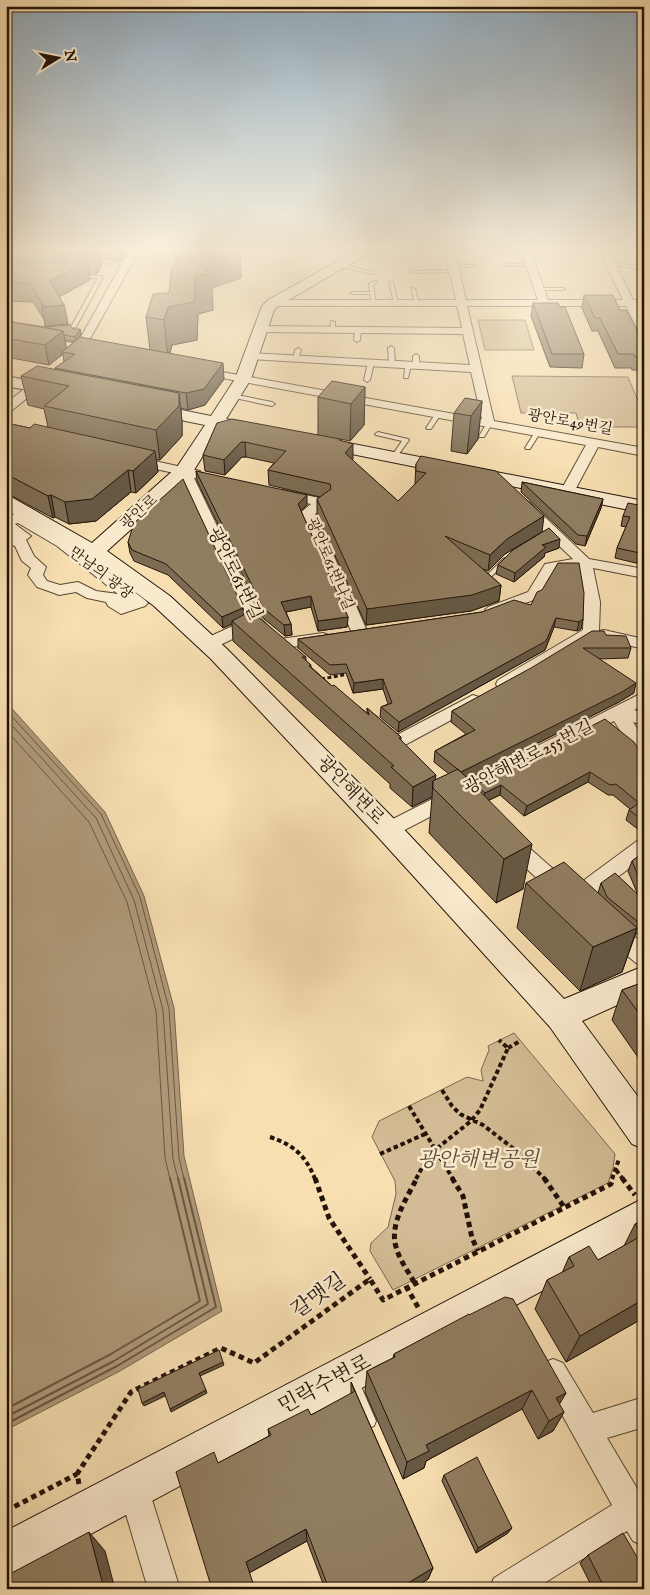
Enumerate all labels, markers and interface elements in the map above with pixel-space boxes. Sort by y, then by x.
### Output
north arrow [32,32,82,82]
text: N [60,47,80,63]
street label: 광안로49번길 [526,405,614,439]
street label: 광안로 [116,490,162,534]
street label: 광안로61번나길 [302,515,358,613]
street label: 광안로61번길 [201,524,267,624]
street label: 만남의 광장 [65,543,137,604]
street label: 광안해변로255번길 [460,715,598,801]
street label: 광안해변로 [312,752,388,830]
park label: 광안해변공원 [417,1147,541,1174]
street label: 갈맷길 [286,1267,352,1325]
street label: 민락수변로 [274,1349,376,1421]

